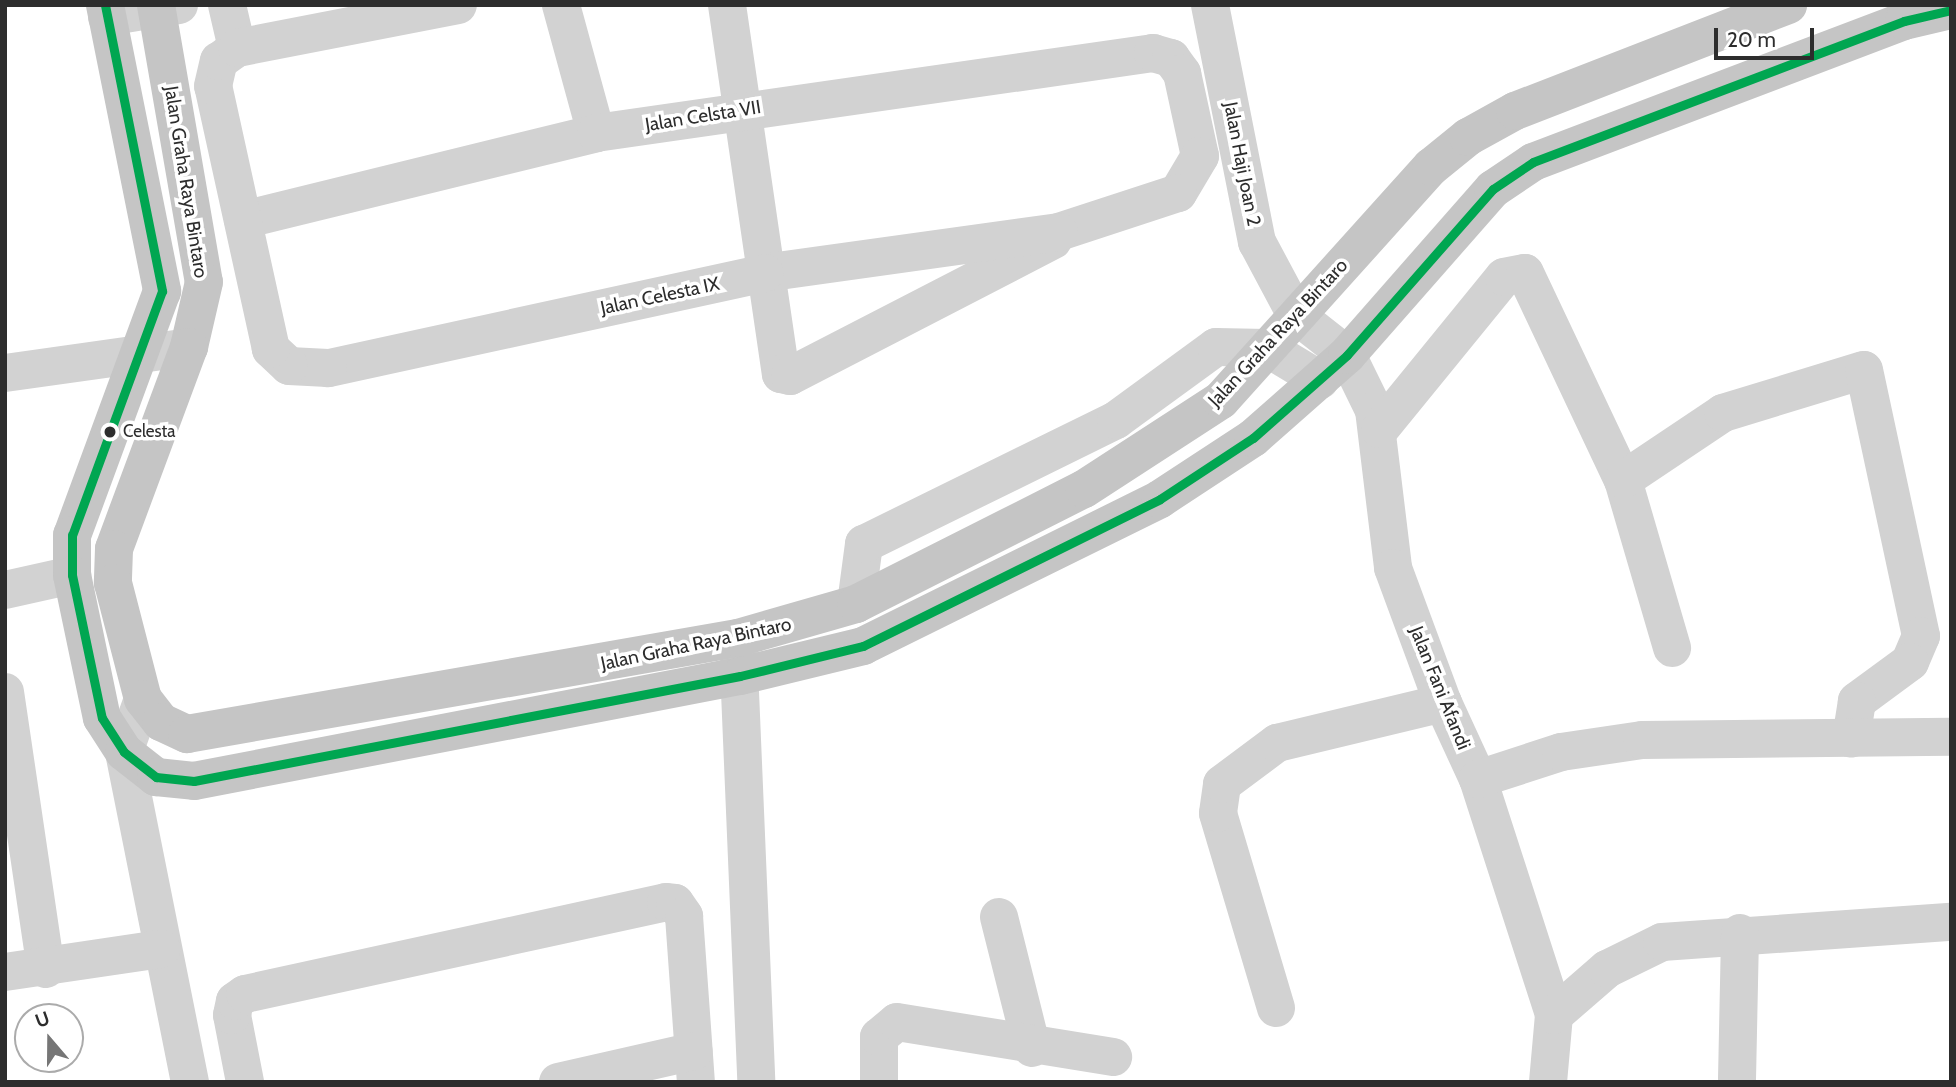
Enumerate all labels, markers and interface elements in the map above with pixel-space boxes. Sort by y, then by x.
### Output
scale bar [1718,14,1818,58]
text: 20 m [1727,27,1776,52]
street label: Jalan Graha Raya Bintaro [160,84,212,280]
street label: Jalan Celsta VII [644,96,762,136]
street label: Jalan Haji Joan 2 [1219,100,1265,228]
street label: Jalan Graha Raya Bintaro [1203,254,1353,412]
street label: Jalan Celesta IX [598,272,722,320]
place label: Celesta [123,422,175,442]
marker: Celesta [103,425,117,439]
street label: Jalan Graha Raya Bintaro [599,613,793,675]
street label: Jalan Fani Afandi [1405,623,1475,753]
north arrow [14,1003,84,1073]
text: U [32,1007,53,1033]

